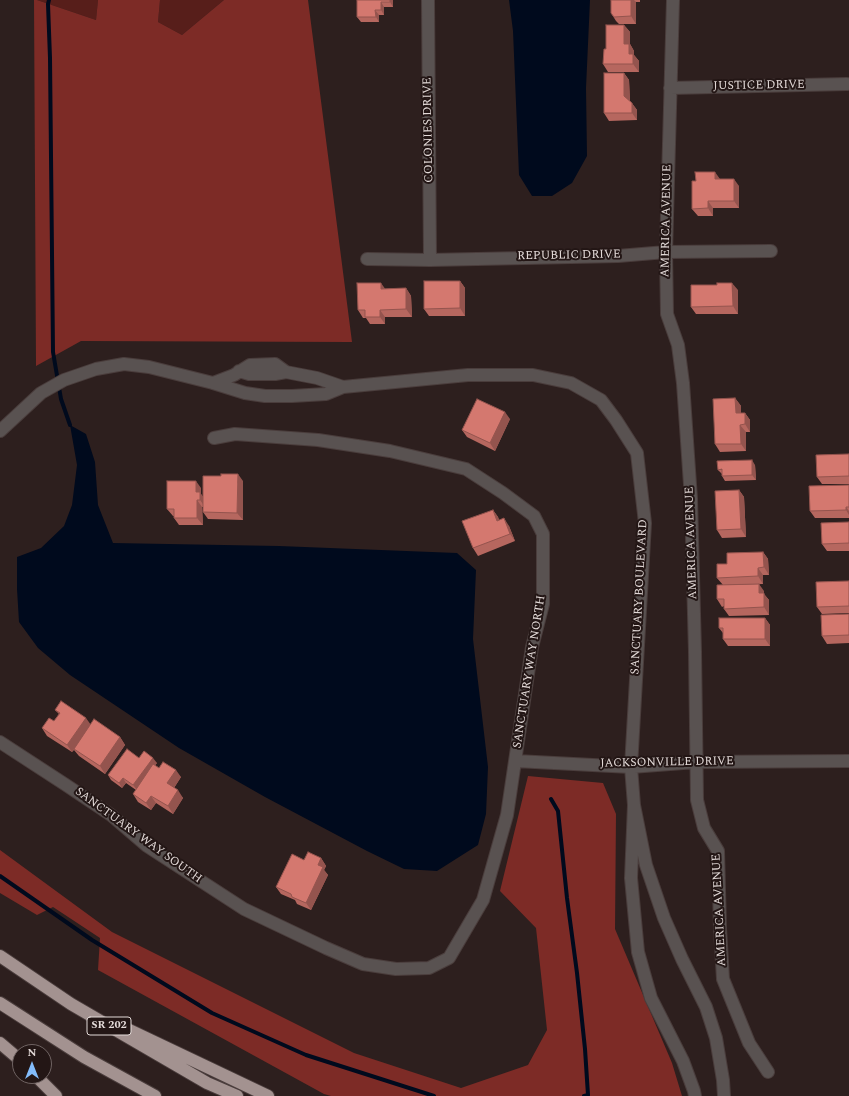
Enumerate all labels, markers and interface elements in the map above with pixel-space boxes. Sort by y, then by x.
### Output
street label: COLONIES DRIVE [421,77,437,183]
street label: JUSTICE DRIVE [713,78,805,94]
street label: AMERICA AVENUE [659,164,675,278]
street label: REPUBLIC DRIVE [517,248,621,264]
street label: AMERICA AVENUE [683,486,701,600]
street label: SANCTUARY BOULEVARD [629,519,651,675]
street label: SANCTUARY WAY NORTH [511,594,549,750]
street label: JACKSONVILLE DRIVE [600,755,734,771]
street label: SANCTUARY WAY SOUTH [72,785,204,887]
street label: AMERICA AVENUE [710,853,730,967]
road number: SR 202 [87,1017,131,1035]
north arrow [12,1044,52,1084]
text: N [28,1044,36,1061]

